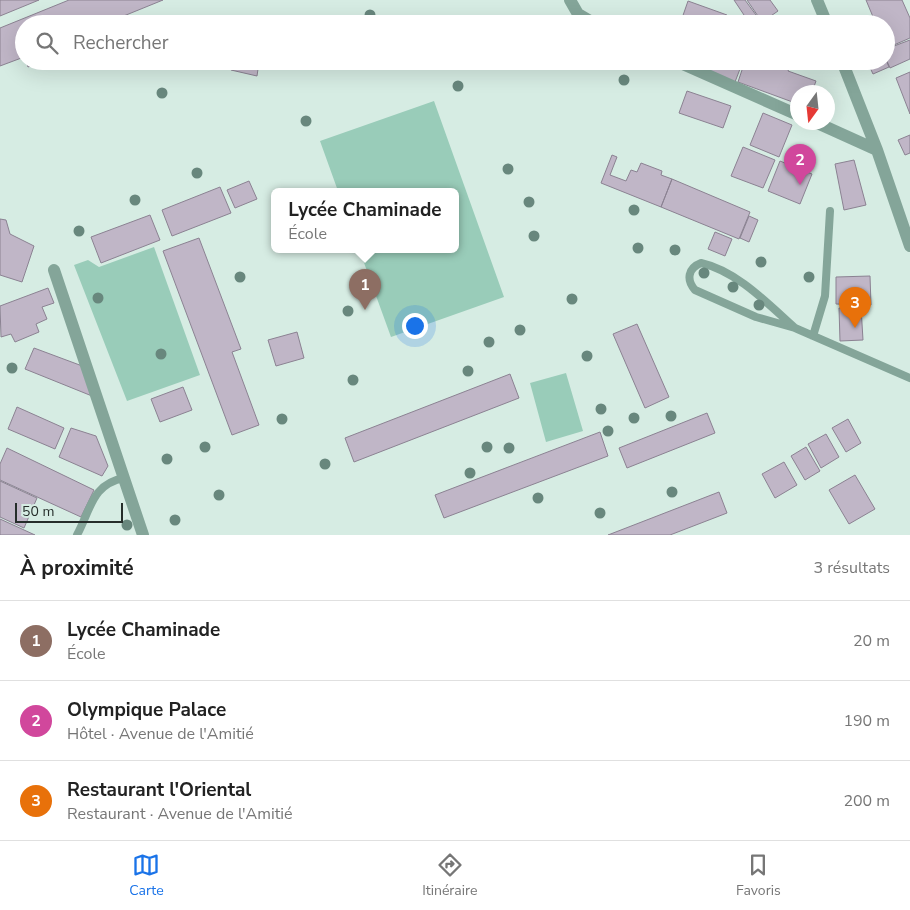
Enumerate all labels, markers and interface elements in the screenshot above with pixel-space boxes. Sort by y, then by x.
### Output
search box [15,15,895,70]
icon: search [33,29,61,57]
text: Rechercher [73,30,168,56]
north arrow [790,85,835,130]
pin: 2 [784,144,816,185]
popup [271,188,459,253]
text: Lycée Chaminade [288,197,442,223]
text: École [288,223,327,245]
pin: 1 [349,269,381,310]
pin: 3 [839,287,871,328]
your location [402,313,428,339]
scale bar [15,500,122,523]
text: 50 m [22,502,54,521]
text: À proximité [20,554,134,582]
text: 3 résultats [814,557,890,579]
text: Lycée Chaminade [67,617,220,643]
text: 1 [31,630,41,652]
text: 20 m [853,630,890,652]
text: École [67,643,106,665]
text: Olympique Palace [67,697,226,723]
text: 2 [31,710,41,732]
text: 190 m [843,710,890,732]
text: Hôtel · Avenue de l'Amitié [67,723,254,745]
text: Restaurant l'Oriental [67,777,251,803]
text: 3 [31,790,41,812]
text: 200 m [843,790,890,812]
text: Restaurant · Avenue de l'Amitié [67,803,293,825]
tab: Carte [129,851,164,900]
tab: Itinéraire [422,851,477,900]
tab: Favoris [736,851,781,900]

